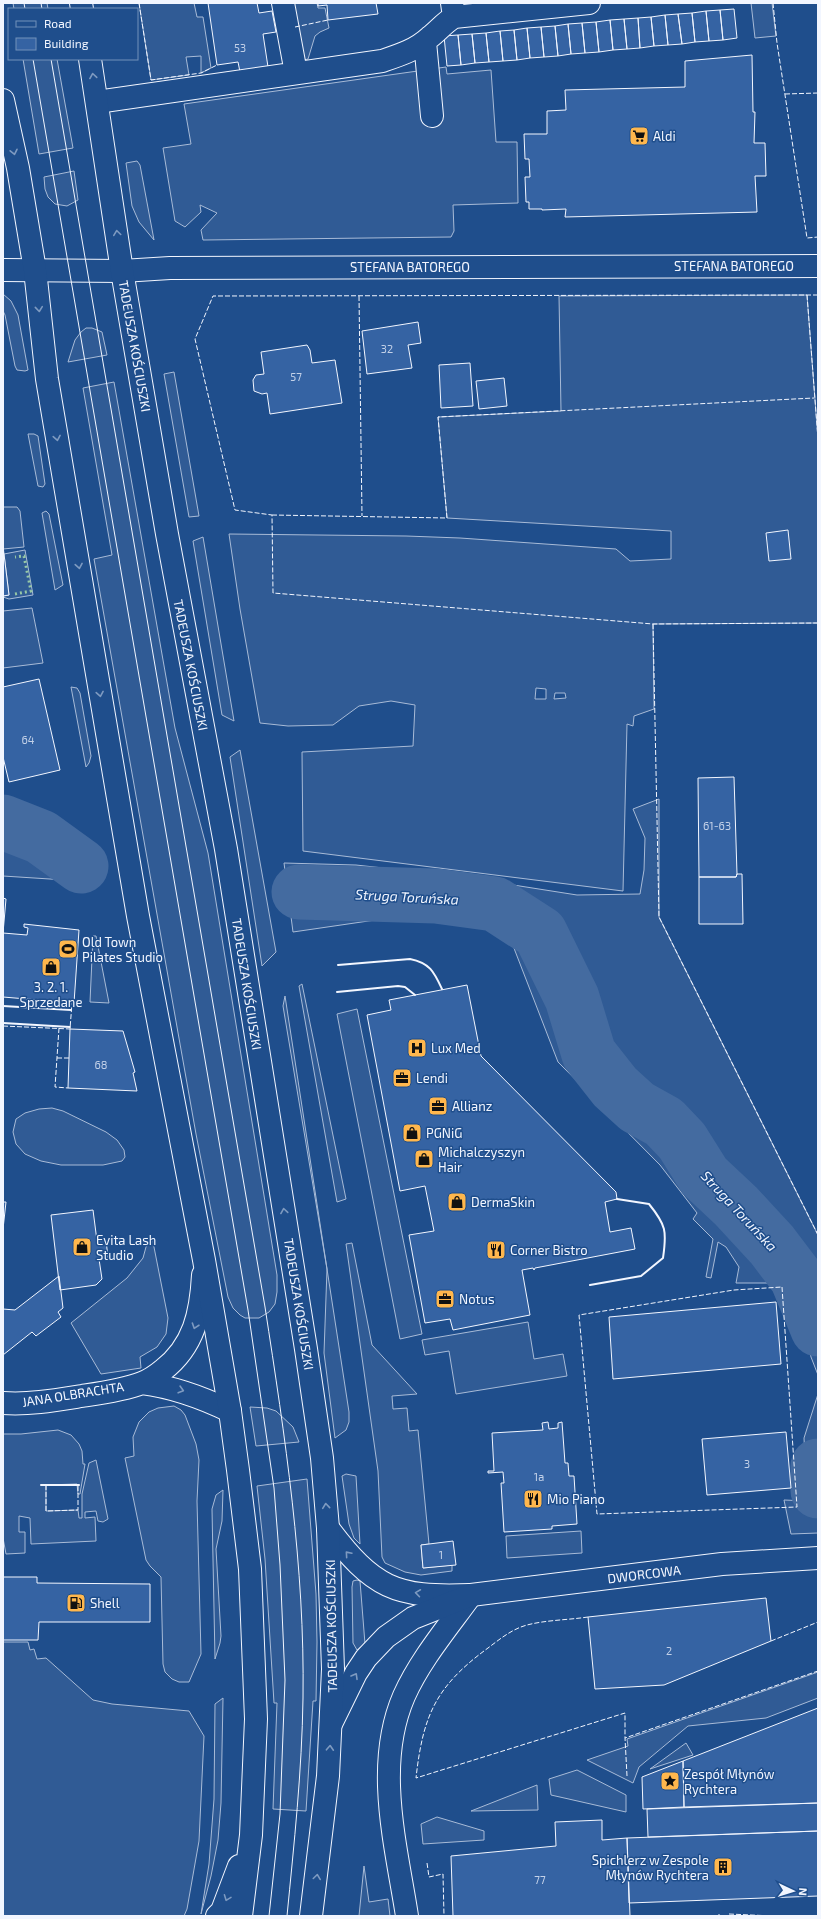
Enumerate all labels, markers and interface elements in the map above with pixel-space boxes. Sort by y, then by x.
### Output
legend [8,8,138,60]
text: Road [44,16,72,30]
text: Building [44,36,89,50]
house number: 53 [234,41,246,54]
one-way arrow [89,73,98,79]
supermarket icon: Aldi [628,125,650,147]
place label: Aldi [653,128,676,144]
one-way arrow [10,149,18,155]
one-way arrow [113,230,122,236]
street label: STEFANA BATOREGO [674,258,794,274]
street label: STEFANA BATOREGO [350,259,470,275]
street label: TADEUSZA KOŚCIUSZKI [116,279,155,413]
one-way arrow [35,306,44,312]
house number: 32 [381,342,393,355]
house number: 57 [290,370,302,383]
one-way arrow [52,435,61,441]
one-way arrow [74,563,83,569]
street label: TADEUSZA KOŚCIUSZKI [170,598,213,732]
one-way arrow [96,691,104,697]
house number: 64 [21,733,35,746]
house number: 61-63 [703,819,731,832]
water label: Struga Toruńska [355,885,459,908]
street label: TADEUSZA KOŚCIUSZKI [229,917,266,1051]
place label: Old Town Pilates Studio [82,934,163,965]
sports icon: Old Town Pilates Studio [57,938,79,960]
shop icon: 3. 2. 1. Sprzedane [40,956,62,978]
place label: 3. 2. 1. Sprzedane [20,979,82,1010]
hospital icon: Lux Med [406,1037,428,1059]
place label: Lux Med [431,1040,481,1056]
house number: 68 [95,1058,107,1071]
office icon: Lendi [391,1067,413,1089]
place label: Lendi [416,1070,448,1086]
office icon: Allianz [427,1095,449,1117]
place label: Allianz [452,1098,492,1114]
shop icon: PGNiG [401,1122,423,1144]
place label: PGNiG [426,1125,462,1141]
place label: Michalczyszyn Hair [438,1144,525,1175]
shop icon: Michalczyszyn Hair [413,1148,435,1170]
water label: Struga Toruńska [698,1167,781,1254]
shop icon: DermaSkin [446,1191,468,1213]
place label: DermaSkin [471,1194,535,1210]
one-way arrow [280,1208,289,1215]
place label: Evita Lash Studio [96,1232,156,1263]
shop icon: Evita Lash Studio [71,1236,93,1258]
street label: TADEUSZA KOŚCIUSZKI [281,1237,318,1371]
restaurant icon: Corner Bistro [485,1239,507,1261]
place label: Corner Bistro [510,1242,588,1258]
office icon: Notus [434,1288,456,1310]
place label: Notus [459,1291,495,1307]
one-way arrow [192,1322,200,1329]
street label: JANA OLBRACHTA [21,1378,125,1410]
one-way arrow [177,1385,184,1394]
house number: 3 [744,1457,750,1470]
house number: 1a [534,1470,544,1483]
restaurant icon: Mio Piano [522,1488,544,1510]
place label: Mio Piano [547,1491,605,1507]
one-way arrow [322,1503,331,1509]
house number: 1 [439,1548,443,1561]
one-way arrow [346,1551,353,1558]
street label: TADEUSZA KOŚCIUSZKI [321,1559,340,1693]
street label: DWORCOWA [606,1562,682,1586]
one-way arrow [415,1589,421,1598]
fuel station icon: Shell [65,1592,87,1614]
place label: Shell [90,1595,120,1611]
house number: 2 [666,1644,672,1657]
one-way arrow [350,1673,357,1680]
one-way arrow [325,1745,334,1751]
place label: Zespół Młynów Rychtera [684,1766,775,1797]
place icon: Zespół Młynów Rychtera [659,1770,681,1792]
place label: Spichlerz w Zespole Młynów Rychtera [592,1852,709,1883]
building icon: Spichlerz w Zespole Młynów Rychtera [712,1856,734,1878]
north arrow [773,1871,813,1911]
house number: 77 [534,1873,546,1886]
one-way arrow [312,1874,321,1880]
text: N [797,1887,810,1896]
one-way arrow [223,1894,231,1901]

